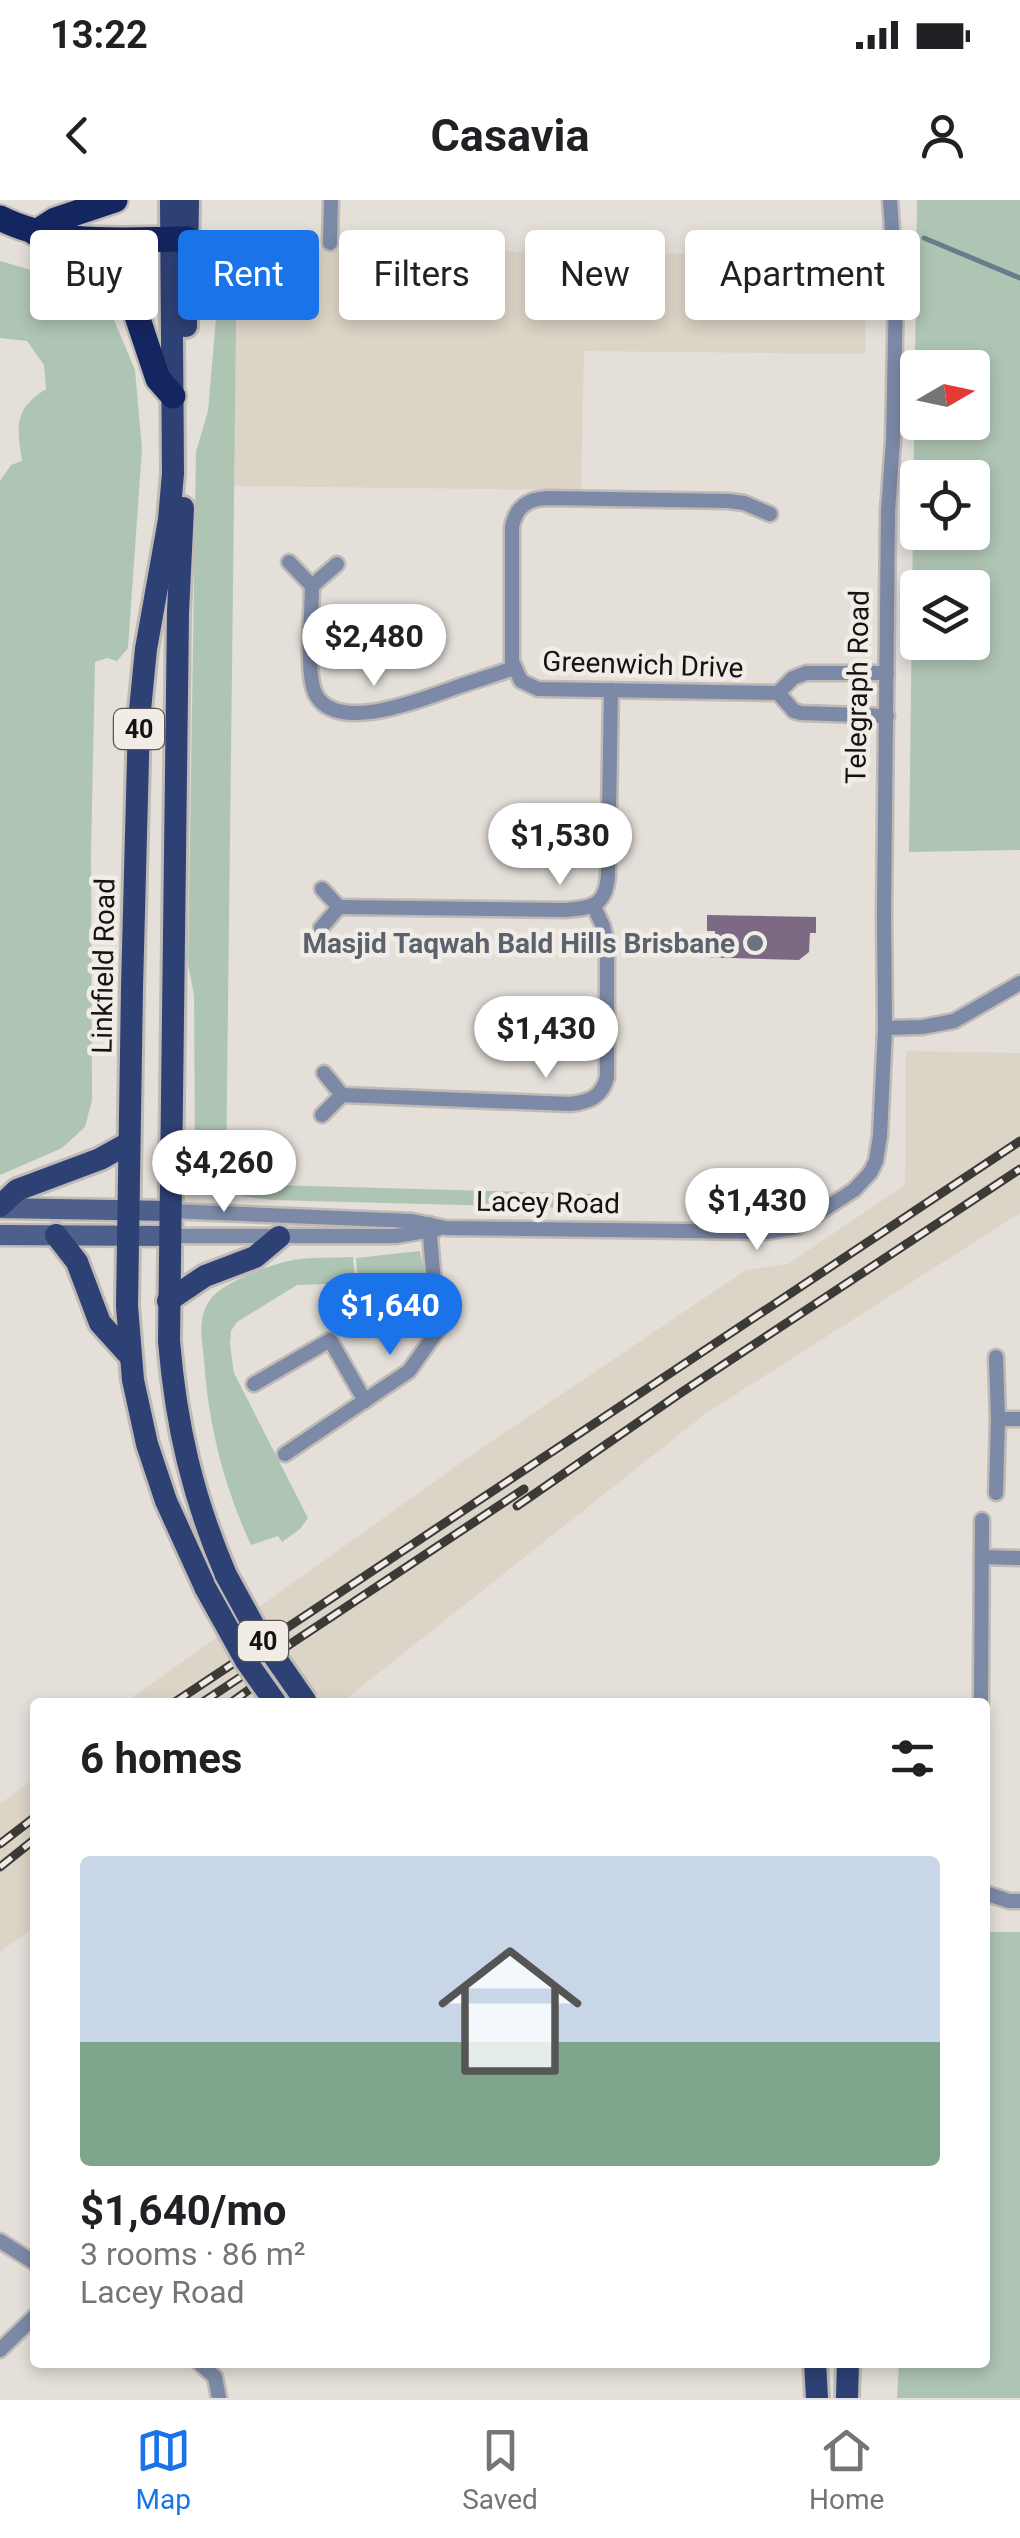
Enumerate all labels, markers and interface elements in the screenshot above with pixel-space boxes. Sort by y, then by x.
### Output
text: 13:22 [50,13,148,57]
icon: back [50,108,105,163]
icon: person [915,108,970,163]
text: Casavia [430,109,590,162]
chip: Buy [30,230,158,320]
chip: Rent [178,230,319,320]
chip: Filters [339,230,505,320]
chip: New [525,230,665,320]
chip: Apartment [685,230,920,320]
north arrow [900,350,990,440]
map controls [900,350,990,660]
button: locate [900,460,990,550]
button: layers [900,570,990,660]
street label: Telegraph Road [839,590,876,784]
pin: $2,480 [293,604,455,689]
text: $2,480 [324,617,424,655]
street label: Greenwich Drive [542,644,744,685]
road number: 40 [114,709,164,749]
pin: $1,530 [479,803,641,888]
text: $1,530 [510,816,610,854]
street label: Linkfield Road [85,878,122,1054]
place label: Masjid Taqwah Bald Hills Brisbane [302,927,735,960]
marker: Masjid Taqwah Bald Hills Brisbane [744,932,766,954]
pin: $1,430 [465,996,627,1081]
text: $1,430 [496,1009,596,1047]
pin: $4,260 [143,1130,305,1215]
text: $4,260 [174,1143,274,1181]
pin: $1,430 [676,1168,838,1253]
text: $1,430 [707,1181,807,1219]
street label: Lacey Road [476,1185,620,1220]
pin: $1,640 [309,1273,471,1358]
text: $1,640 [340,1286,440,1324]
road number: 40 [238,1621,288,1661]
icon: filters [885,1731,940,1786]
text: 6 homes [80,1734,242,1783]
icon: home [420,1921,600,2101]
text: $1,640/mo [80,2186,287,2235]
text: 3 rooms · 86 m² [80,2235,305,2273]
text: Lacey Road [80,2273,245,2311]
tab: Map [136,2423,191,2516]
tab: Saved [462,2423,538,2516]
tab: Home [809,2423,884,2516]

